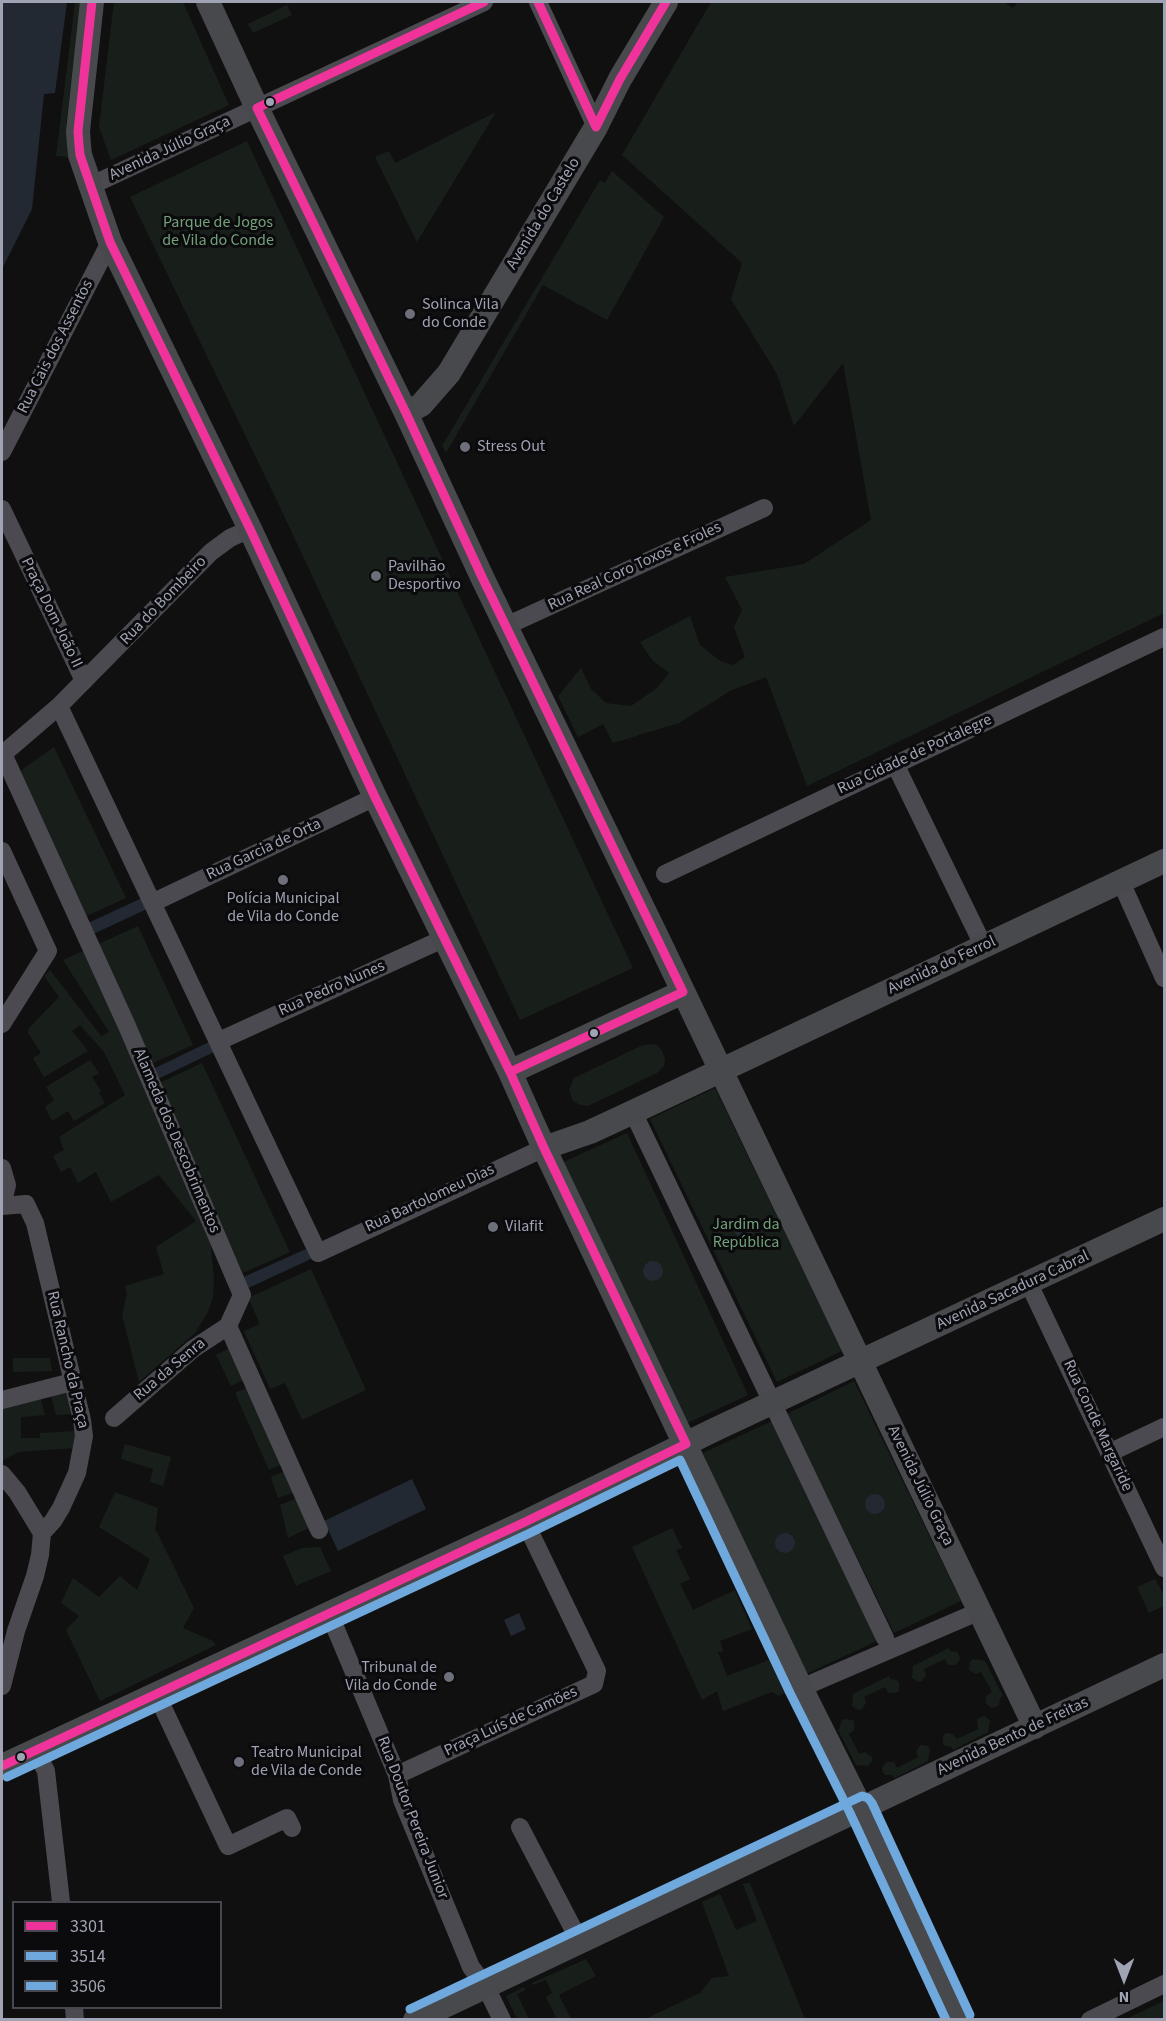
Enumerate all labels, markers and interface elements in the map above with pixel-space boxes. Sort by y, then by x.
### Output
unlabelled marker [264,96,276,108]
street label: Avenida Júlio Graça [106,113,234,185]
street label: Avenida do Castelo [503,155,585,273]
park label: Parque de Jogos de Vila do Conde [162,213,274,251]
street label: Rua Cais dos Assentos [14,277,98,417]
place label: Solinca Vila do Conde [422,295,499,333]
marker: Solinca Vila do Conde [403,307,417,321]
place label: Stress Out [477,437,545,457]
marker: Stress Out [458,440,472,454]
street label: Rua Real Coro Toxos e Froles [545,518,725,616]
street label: Rua do Bombeiro [117,553,211,649]
street label: Praça Dom João II [16,555,86,671]
place label: Pavilhão Desportivo [388,557,461,595]
marker: Pavilhão Desportivo [369,569,383,583]
street label: Rua Cidade de Portalegre [835,711,995,799]
street label: Rua Garcia de Orta [204,815,324,885]
marker: Polícia Municipal de Vila do Conde [276,873,290,887]
place label: Polícia Municipal de Vila do Conde [227,889,339,927]
street label: Avenida do Ferrol [885,933,999,999]
street label: Rua Pedro Nunes [276,957,388,1021]
unlabelled marker [588,1027,600,1039]
street label: Alameda dos Descobrimentos [128,1046,224,1236]
street label: Rua Bartolomeu Dias [362,1161,498,1237]
park label: Jardim da República [712,1215,780,1253]
place label: Vilafit [505,1217,543,1237]
marker: Vilafit [486,1220,500,1234]
street label: Avenida Sacadura Cabral [934,1247,1092,1335]
street label: Rua Rancho da Praça [42,1289,92,1431]
street label: Rua da Senra [130,1334,210,1406]
street label: Rua Conde Margaride [1058,1357,1136,1495]
street label: Avenida Júlio Graça [883,1423,957,1549]
place label: Tribunal de Vila do Conde [345,1658,437,1696]
marker: Tribunal de Vila do Conde [442,1670,456,1684]
street label: Praça Luís de Camões [441,1683,581,1761]
street label: Avenida Bento de Freitas [934,1694,1092,1780]
street label: Rua Doutor Pereira Junior [372,1734,452,1902]
place label: Teatro Municipal de Vila de Conde [251,1743,362,1781]
unlabelled marker [15,1751,27,1763]
marker: Teatro Municipal de Vila de Conde [232,1755,246,1769]
legend [12,1901,222,2009]
text: 3301 [70,1914,106,1939]
text: 3514 [70,1944,106,1969]
north arrow [1094,1949,1154,2009]
text: 3506 [70,1974,106,1999]
text: N [1119,1986,1129,2008]

